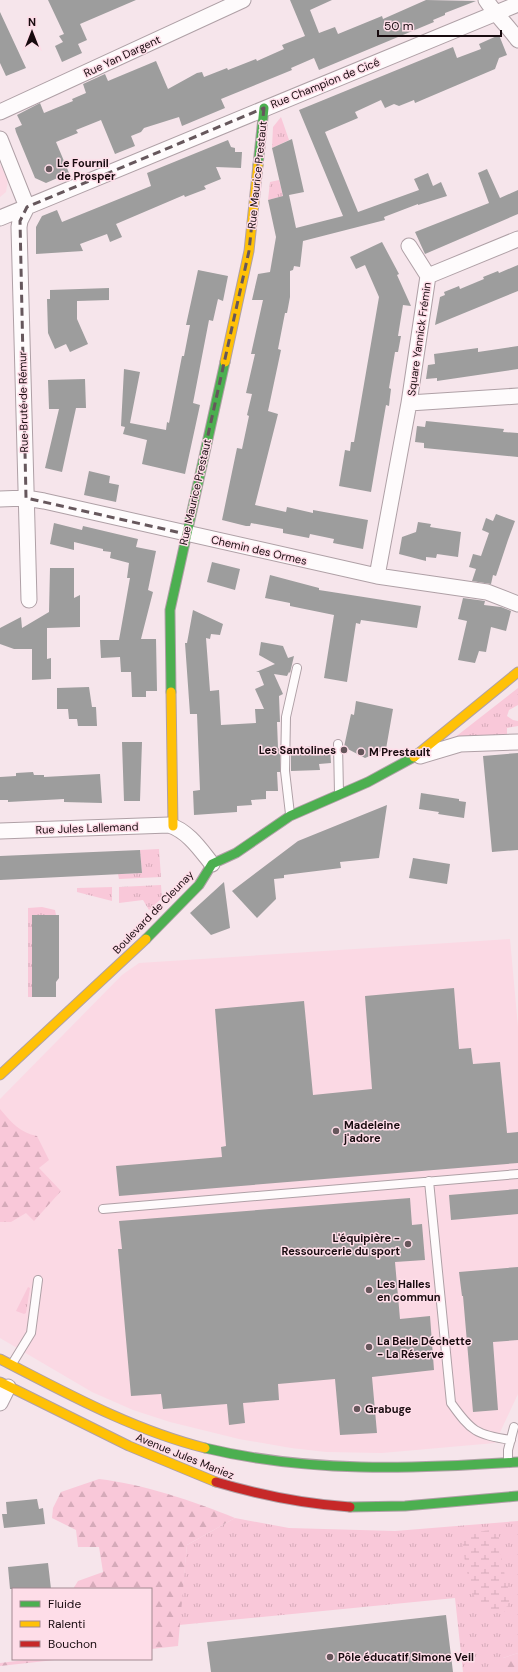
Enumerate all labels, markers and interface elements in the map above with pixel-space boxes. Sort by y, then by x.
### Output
north arrow [12,12,52,52]
scale bar [378,12,501,38]
text: N [28,15,36,29]
text: 50 m [384,18,413,34]
street label: Rue Yan Dargent [81,32,163,80]
street label: Rue Champion de Cicé [268,55,382,111]
street label: Rue Maurice Prestaut [244,120,270,230]
place label: Le Fournil de Prosper [57,156,116,183]
marker: Le Fournil de Prosper [44,164,54,174]
street label: Square Yannick Frémin [404,281,434,397]
street label: Rue Bruté de Rémur [15,351,31,453]
street label: Rue Maurice Prestaut [176,438,214,546]
street label: Chemin des Ormes [210,532,308,568]
place label: Les Santolines [259,743,336,757]
marker: Les Santolines [339,745,349,755]
place label: M Prestault [369,745,431,759]
marker: M Prestault [356,747,366,757]
street label: Rue Jules Lallemand [35,819,139,837]
street label: Boulevard de Cleunay [110,867,196,957]
place label: Madeleine j'adore [343,1118,400,1145]
marker: Madeleine j'adore [331,1126,341,1136]
place label: L'équipière - Ressourcerie du sport [282,1231,400,1258]
marker: L'équipière - Ressourcerie du sport [403,1239,413,1249]
place label: Les Halles en commun [377,1277,441,1304]
marker: Les Halles en commun [364,1285,374,1295]
place label: La Belle Déchette - La Réserve [377,1334,472,1361]
marker: La Belle Déchette - La Réserve [364,1342,374,1352]
place label: Grabuge [365,1402,412,1416]
marker: Grabuge [352,1404,362,1414]
street label: Avenue Jules Maniez [134,1430,236,1482]
legend [12,1588,152,1660]
text: Fluide [48,1596,81,1612]
text: Ralenti [48,1616,86,1632]
text: Bouchon [48,1636,97,1652]
place label: Pôle éducatif Simone Veil [338,1650,474,1664]
marker: Pôle éducatif Simone Veil [325,1652,335,1662]

